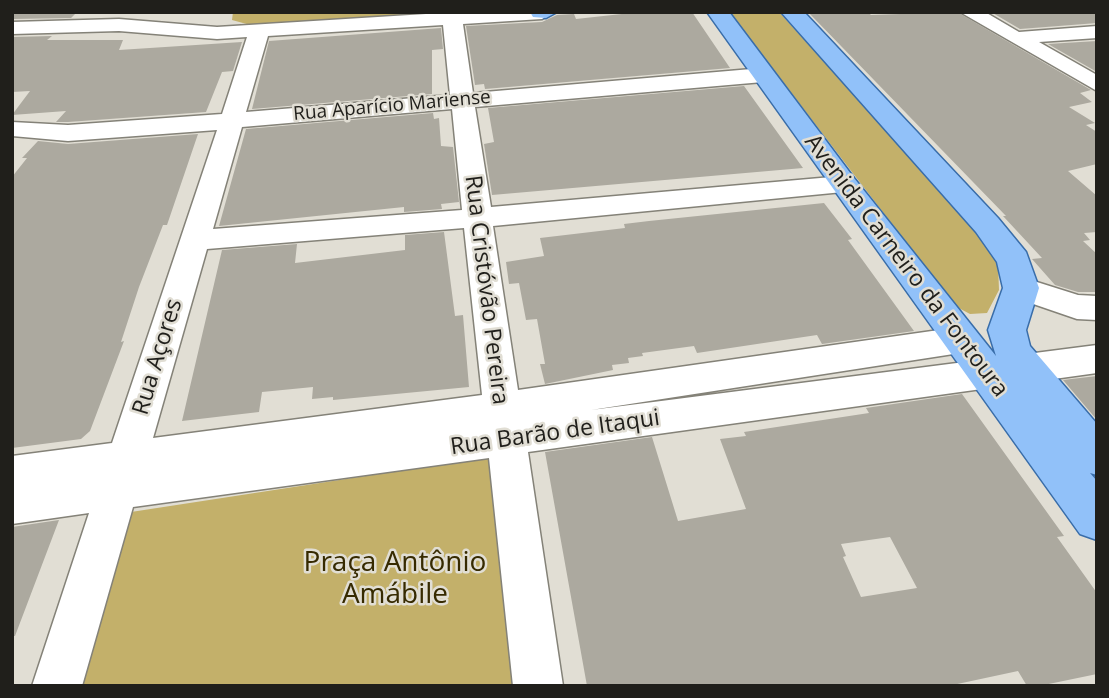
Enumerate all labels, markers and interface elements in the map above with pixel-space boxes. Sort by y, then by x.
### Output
street label: Rua Aparício Mariense [292,86,492,126]
street label: Avenida Carneiro da Fontoura [798,129,1014,403]
street label: Rua Cristóvão Pereira [458,174,514,406]
street label: Rua Açores [127,296,189,418]
street label: Rua Barão de Itaqui [449,405,661,461]
park label: Praça Antônio Amábile [304,546,486,612]

